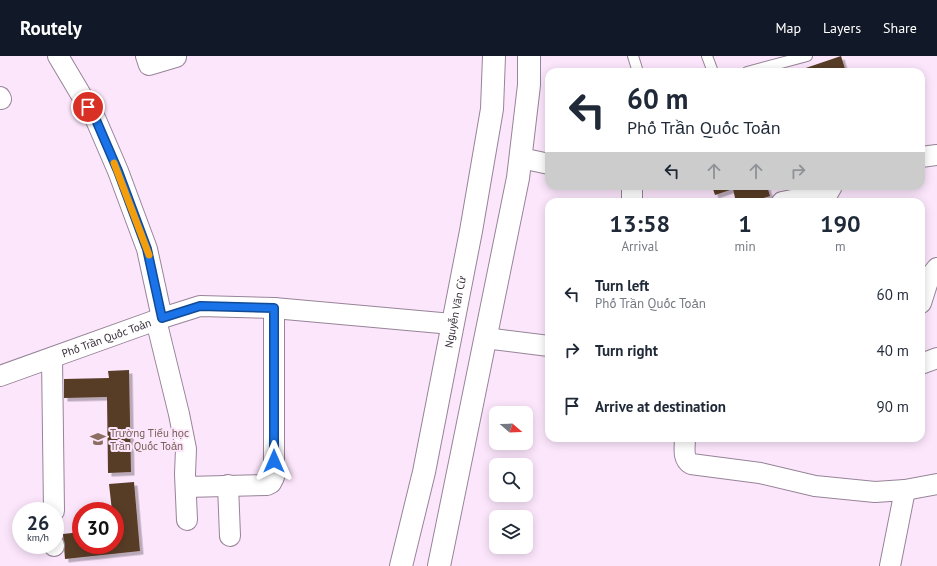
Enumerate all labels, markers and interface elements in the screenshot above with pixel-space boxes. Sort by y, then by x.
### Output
text: Routely [20,16,82,40]
text: Map [775,19,801,37]
text: Layers [823,19,861,37]
text: Share [883,19,917,37]
text: 60 m [627,80,688,117]
icon: left [561,84,613,136]
pin [71,90,105,124]
icon: arrive [77,96,99,118]
text: Phố Trần Quốc Toản [627,116,780,139]
icon: left [661,160,683,182]
icon: ahead [703,160,725,182]
icon: ahead [745,160,767,182]
icon: right [787,160,809,182]
text: 13:58 [609,208,670,239]
text: 1 [738,208,752,239]
text: 190 [820,208,861,239]
text: Arrival [622,238,658,255]
text: min [734,238,756,255]
text: m [835,238,846,255]
street label: Nguyễn Văn Cừ [441,274,469,349]
text: Turn left [595,276,649,295]
icon: left [561,283,583,305]
text: 60 m [876,285,909,304]
text: Phố Trần Quốc Toản [595,295,706,312]
street label: Phố Trần Quốc Toản [60,315,153,360]
icon: right [561,339,583,361]
text: Turn right [595,341,658,360]
text: 40 m [876,341,909,360]
icon: arrive [561,395,583,417]
text: Arrive at destination [595,397,726,416]
text: 90 m [876,397,909,416]
north arrow [489,406,533,450]
map controls [489,406,533,554]
place label: Trường Tiểu học Trần Quốc Toản [110,426,189,453]
school or university icon: Trường Tiểu học Trần Quốc Toản [89,430,107,448]
position arrow [253,440,295,482]
button: search [489,458,533,502]
speed limit sign: 30 [72,502,124,554]
text: 26 [27,510,49,536]
button: layers [489,510,533,554]
text: km/h [27,531,49,544]

